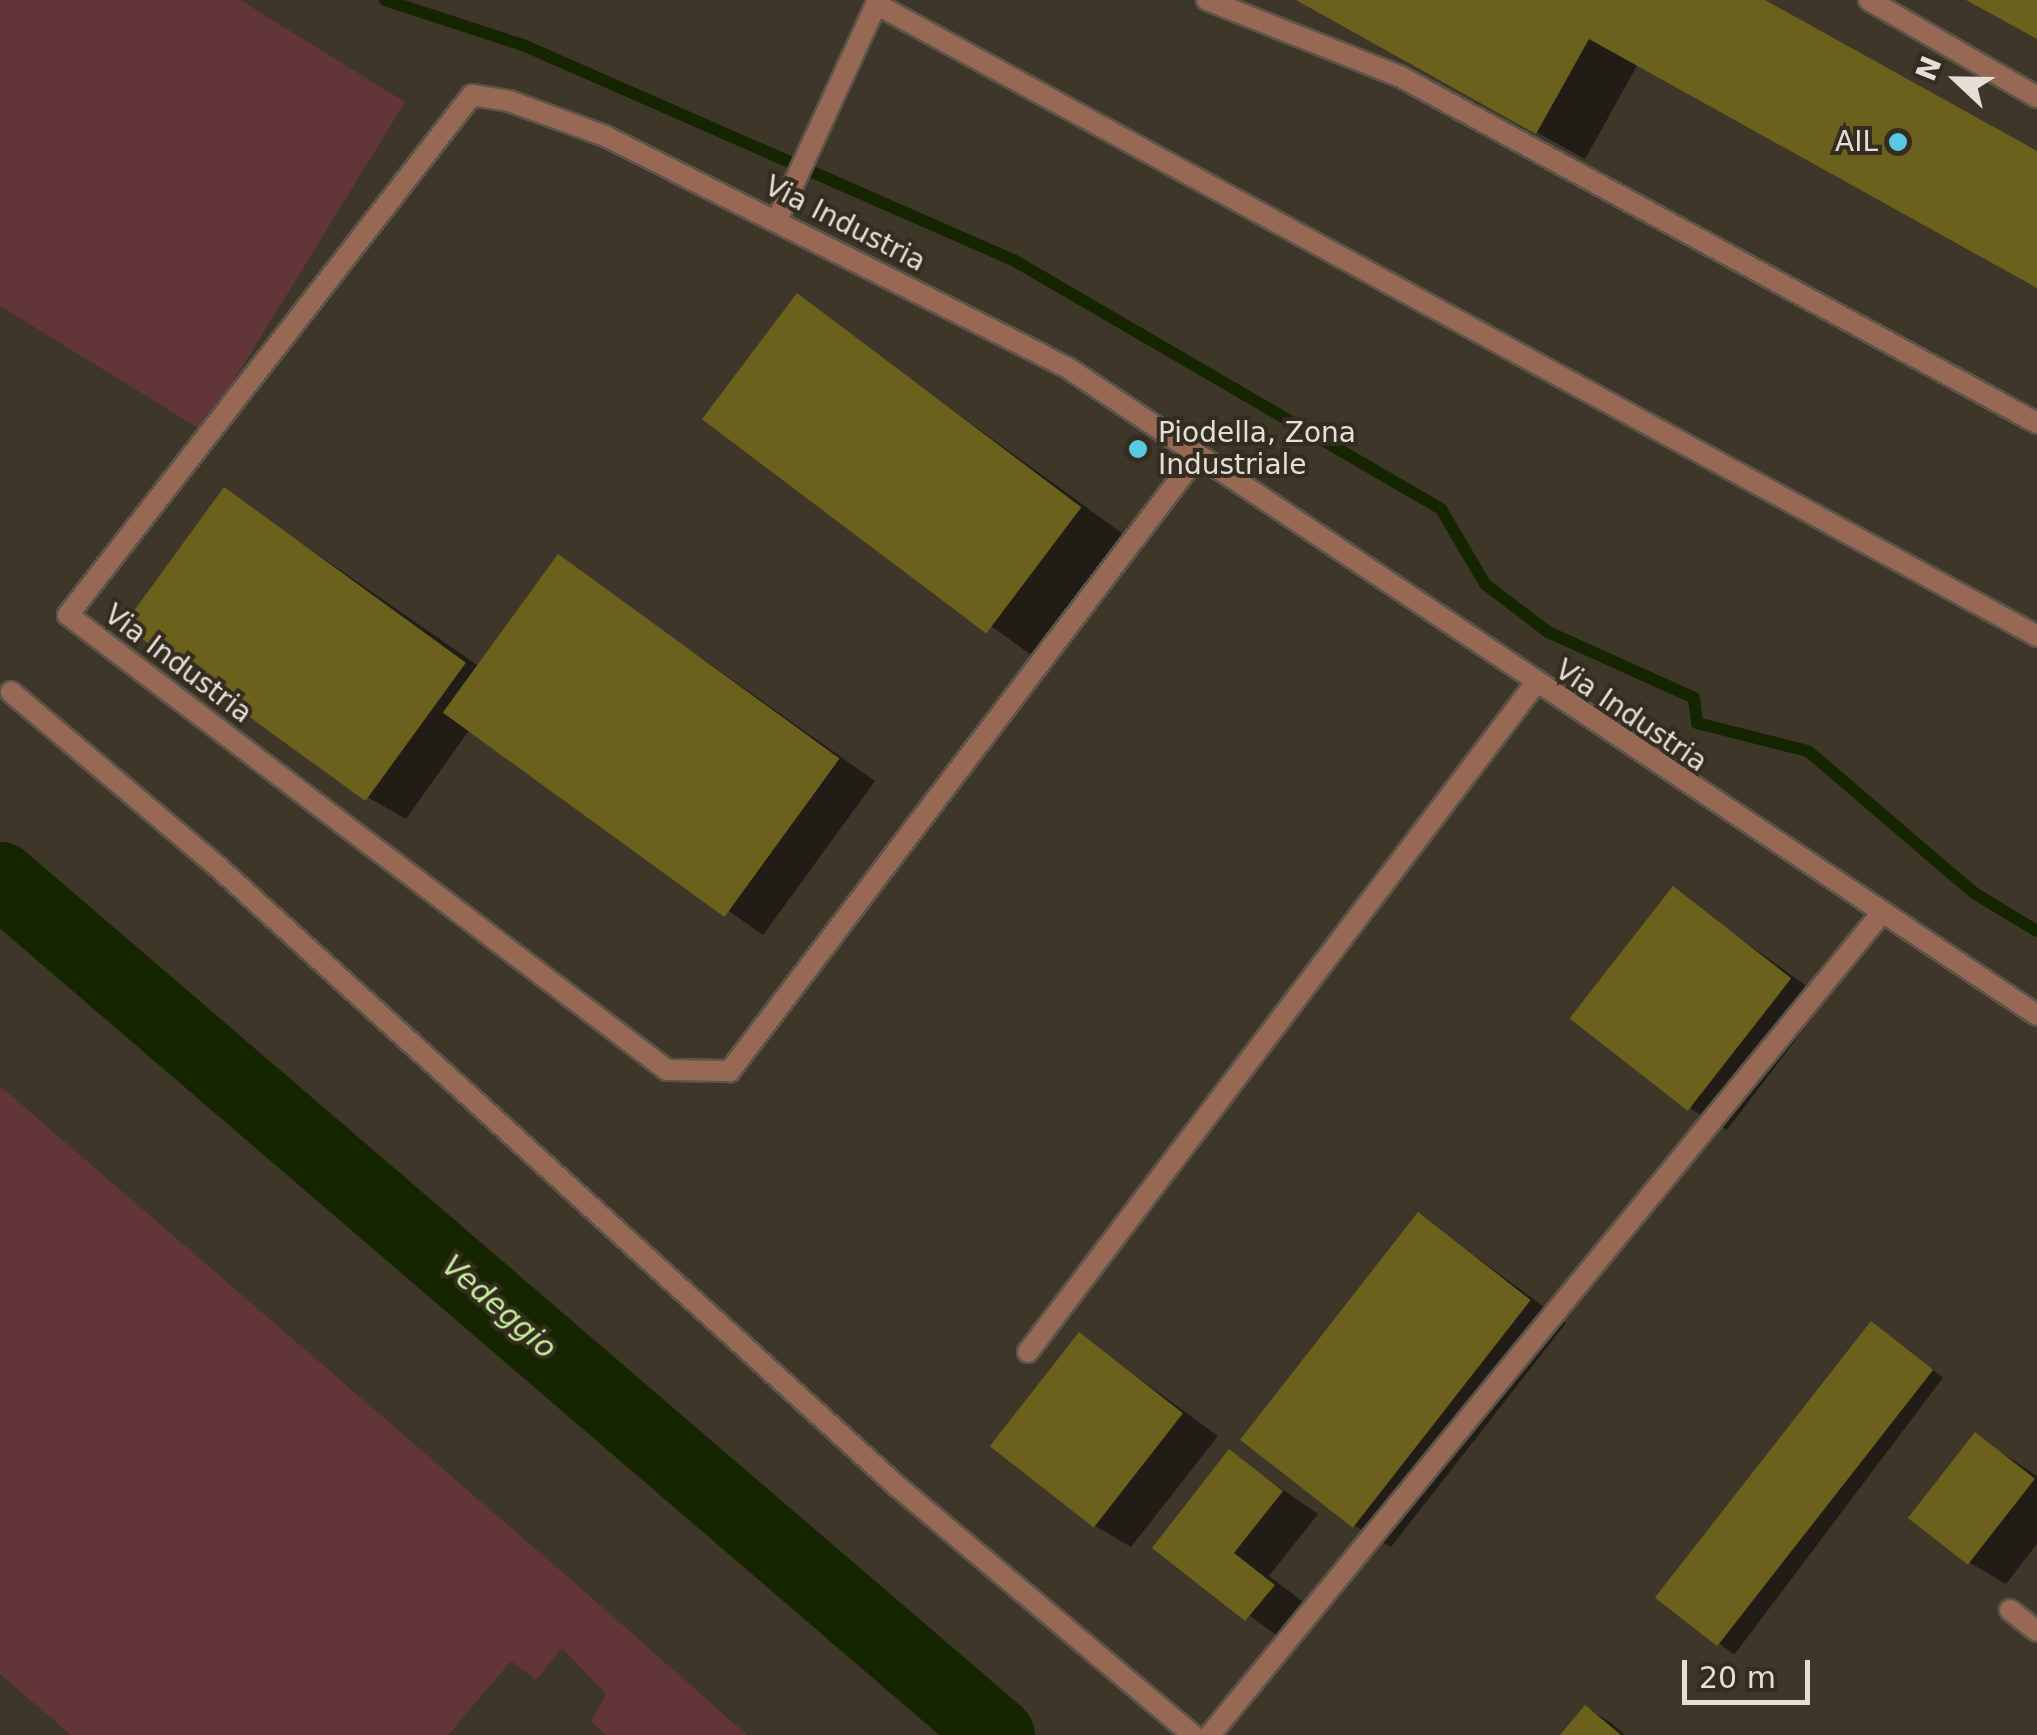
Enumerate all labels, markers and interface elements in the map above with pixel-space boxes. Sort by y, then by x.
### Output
north arrow [1907,30,2007,130]
text: N [1909,52,1948,86]
place label: AIL [1835,125,1878,159]
marker: AIL [1887,131,1909,153]
street label: Via Industria [759,169,931,279]
place label: Piodella, Zona Industriale [1158,416,1356,482]
marker: Piodella, Zona Industriale [1127,438,1149,460]
street label: Via Industria [98,598,258,730]
street label: Via Industria [1549,653,1713,779]
water label: Vedeggio [435,1248,563,1366]
scale bar [1687,1640,1814,1702]
text: 20 m [1699,1660,1776,1695]

